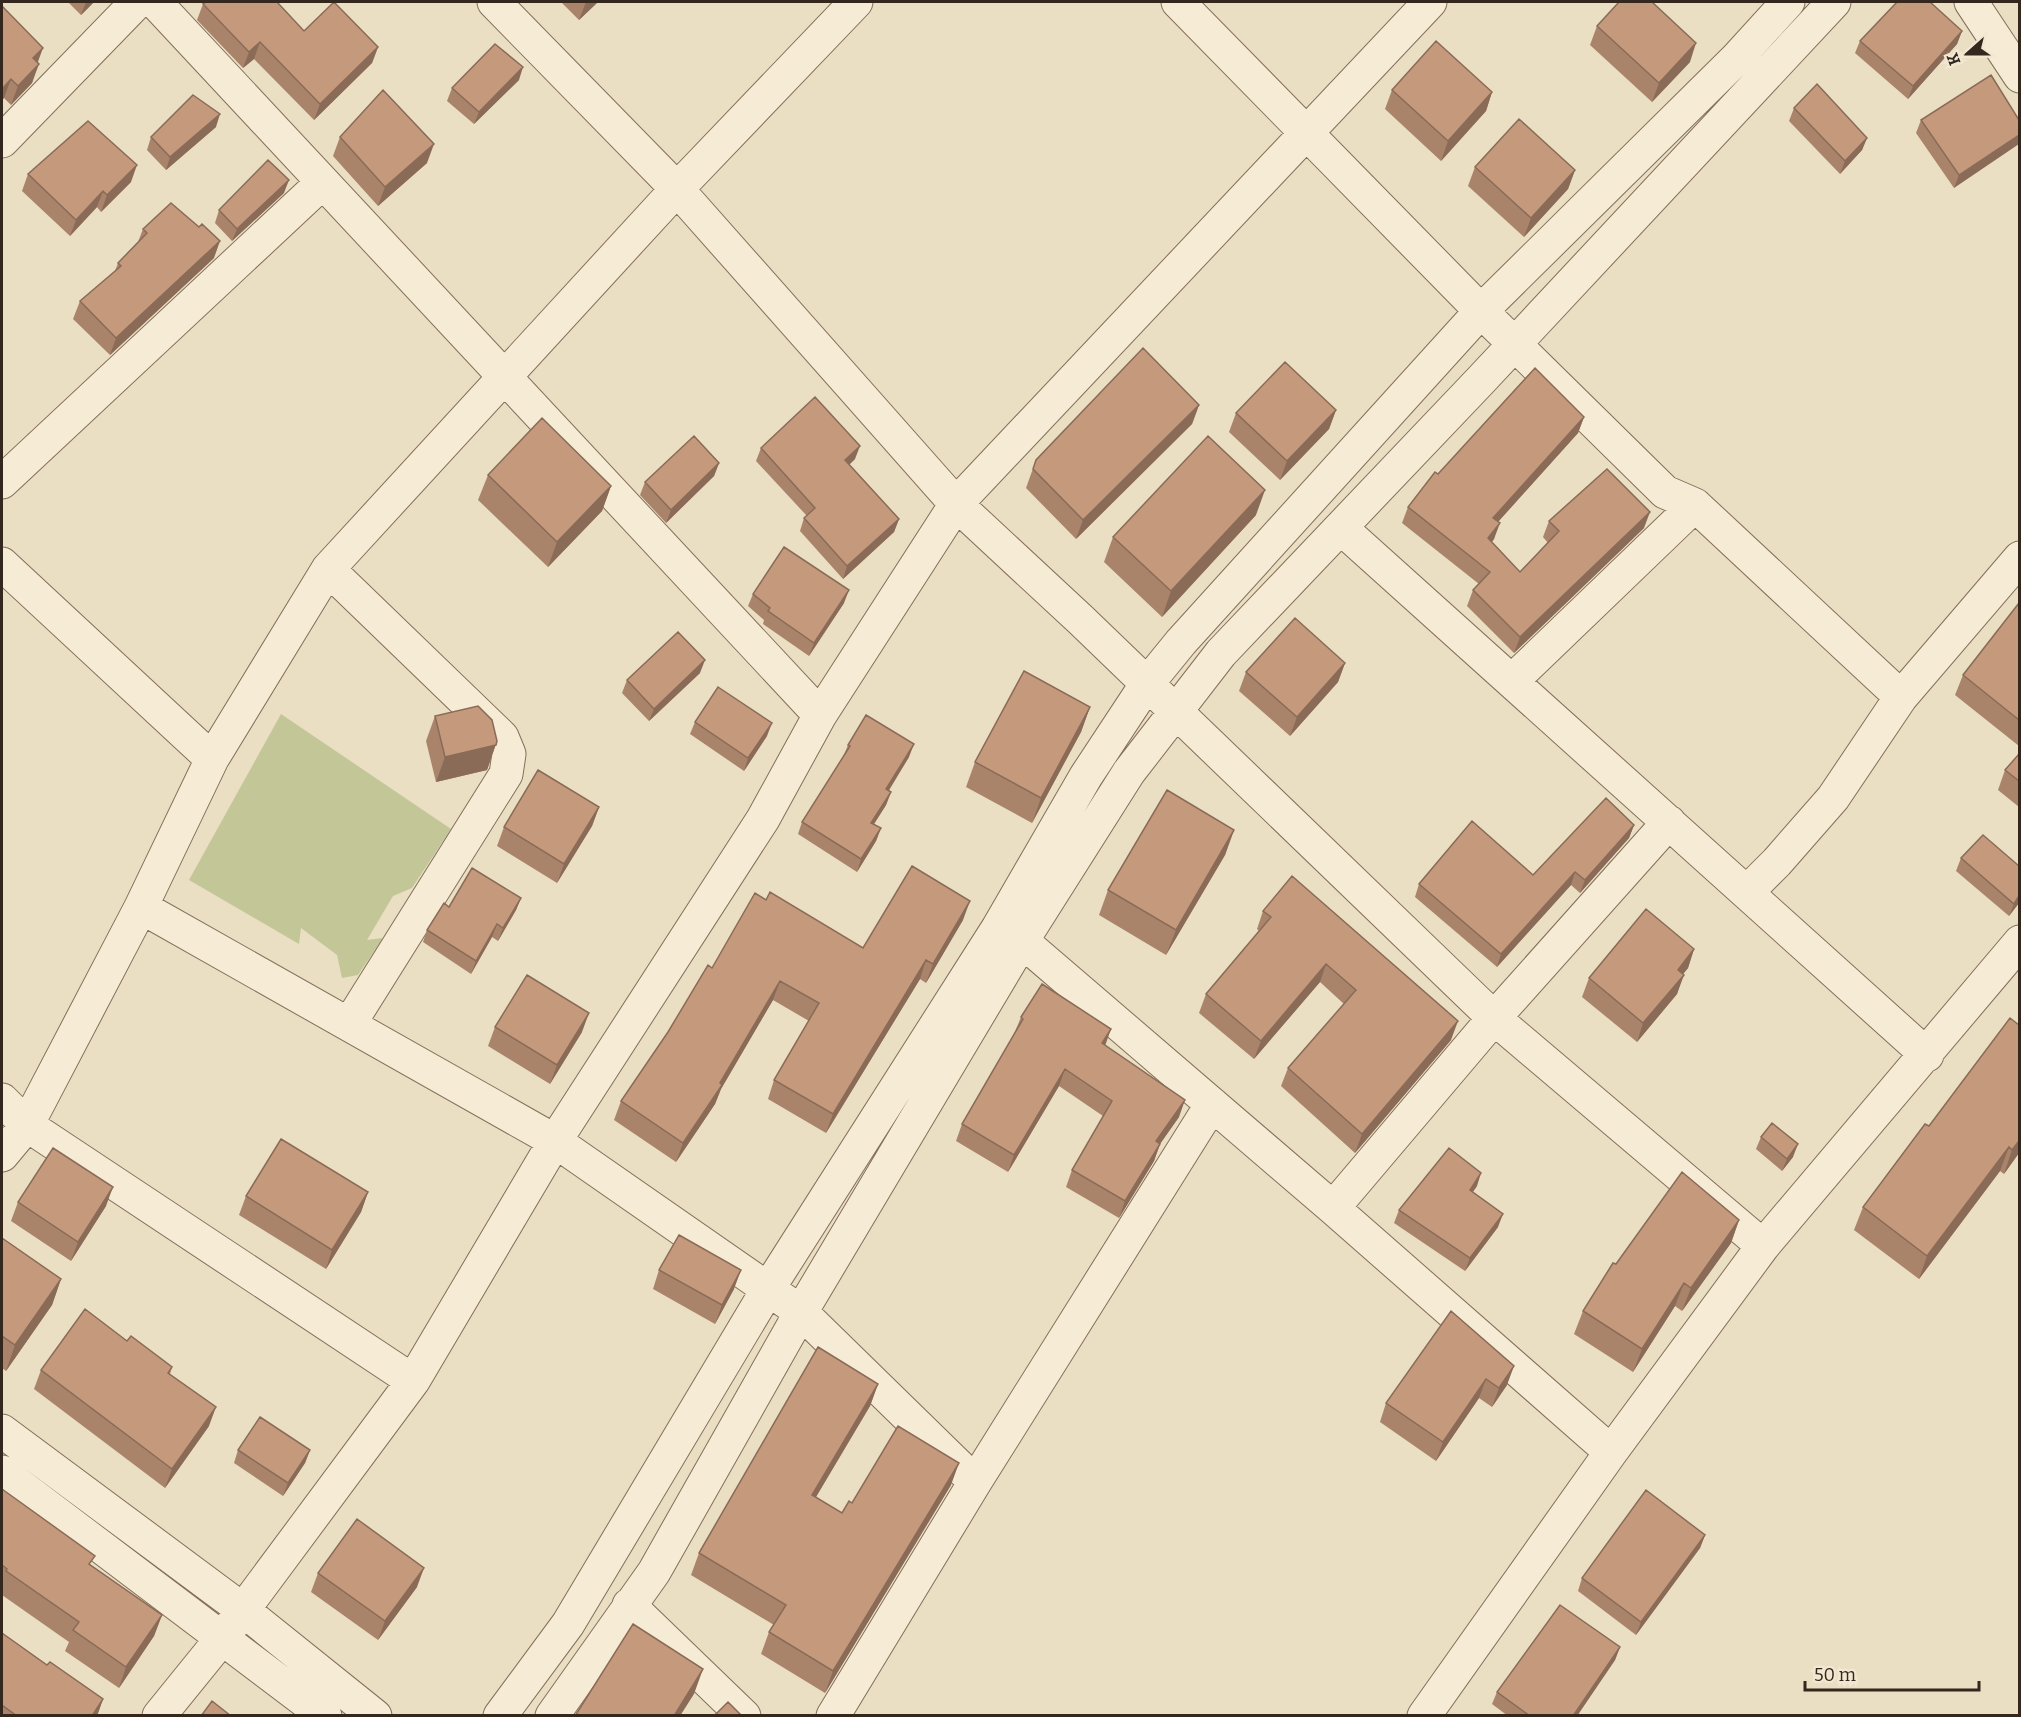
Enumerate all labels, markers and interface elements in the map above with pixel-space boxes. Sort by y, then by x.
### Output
north arrow [1937,24,1997,84]
text: K [1942,50,1964,68]
scale bar [1805,1654,1979,1692]
text: 50 m [1814,1664,1856,1686]

